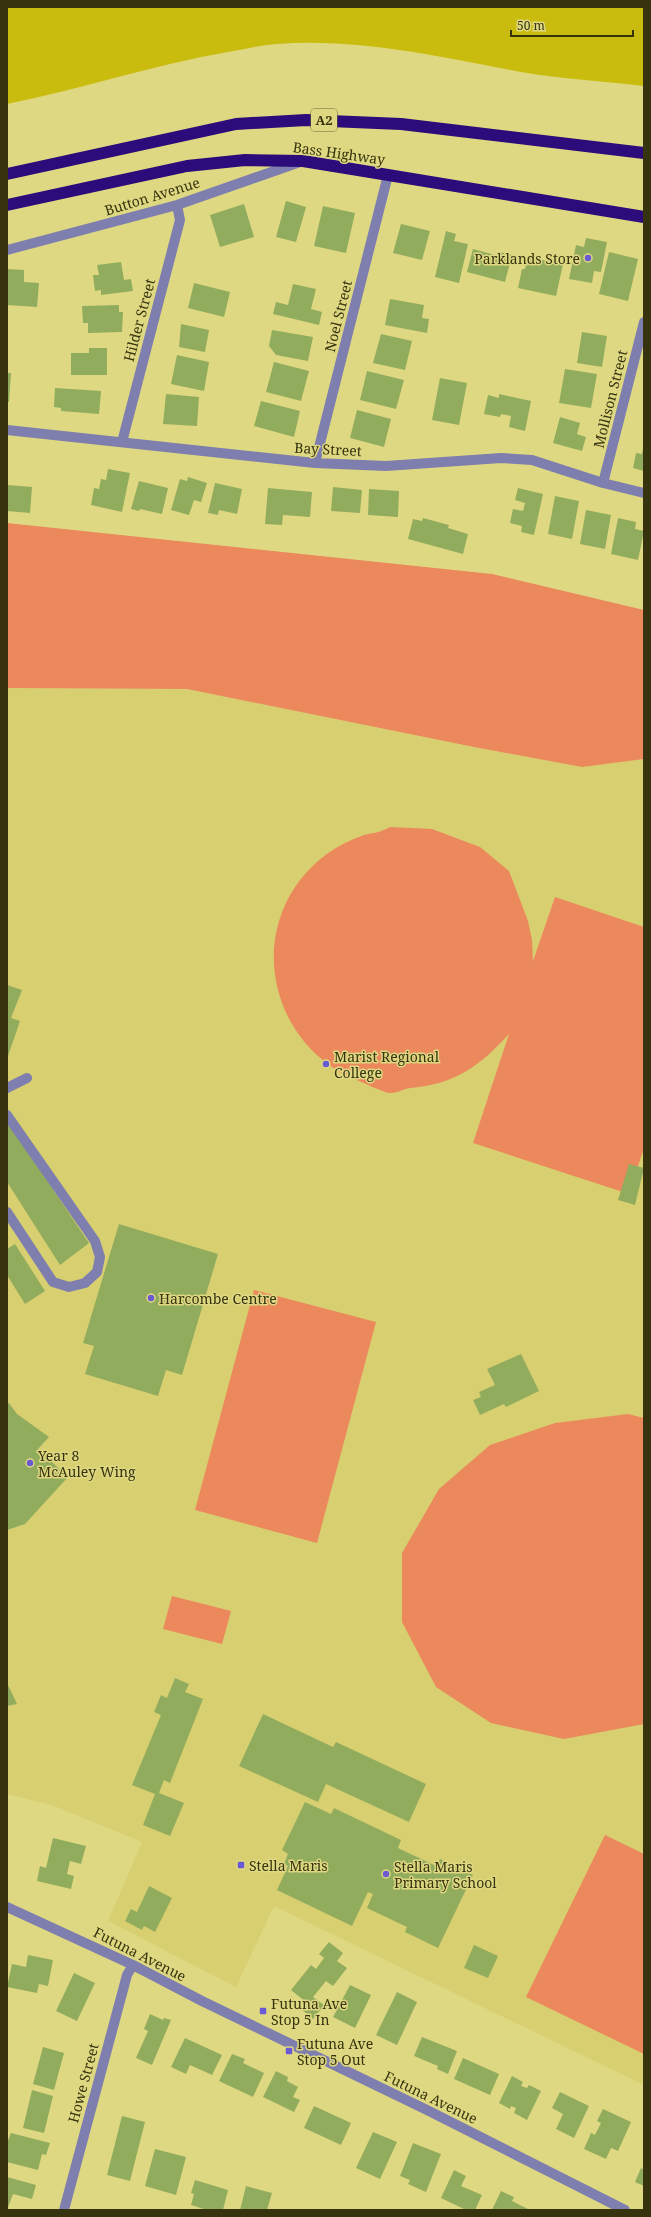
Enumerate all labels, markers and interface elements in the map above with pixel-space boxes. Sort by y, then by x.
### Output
scale bar [511,12,633,38]
text: 50 m [517,17,545,34]
road number: A2 [311,109,337,131]
street label: Bass Highway [292,137,386,169]
street label: Button Avenue [102,172,202,220]
place label: Parklands Store [474,249,580,268]
marker: Parklands Store [583,253,593,263]
street label: Hilder Street [119,276,159,364]
street label: Noel Street [320,278,356,354]
street label: Mollison Street [589,348,631,450]
street label: Bay Street [294,438,362,460]
place label: Marist Regional College [334,1047,440,1082]
marker: Marist Regional College [321,1059,331,1069]
place label: Harcombe Centre [159,1289,277,1308]
marker: Harcombe Centre [146,1293,156,1303]
place label: Year 8 McAuley Wing [37,1446,136,1481]
marker: Year 8 McAuley Wing [25,1458,35,1468]
place label: Stella Maris [249,1856,328,1875]
place label: Stella Maris Primary School [394,1857,497,1892]
marker: Stella Maris [236,1860,246,1870]
marker: Stella Maris Primary School [381,1869,391,1879]
street label: Futuna Avenue [90,1922,190,1986]
place label: Futuna Ave Stop 5 In [271,1994,347,2029]
marker: Futuna Ave Stop 5 In [258,2006,268,2016]
place label: Futuna Ave Stop 5 Out [297,2034,373,2069]
street label: Howe Street [63,2041,103,2125]
marker: Futuna Ave Stop 5 Out [284,2046,294,2056]
street label: Futuna Avenue [381,2066,481,2128]

